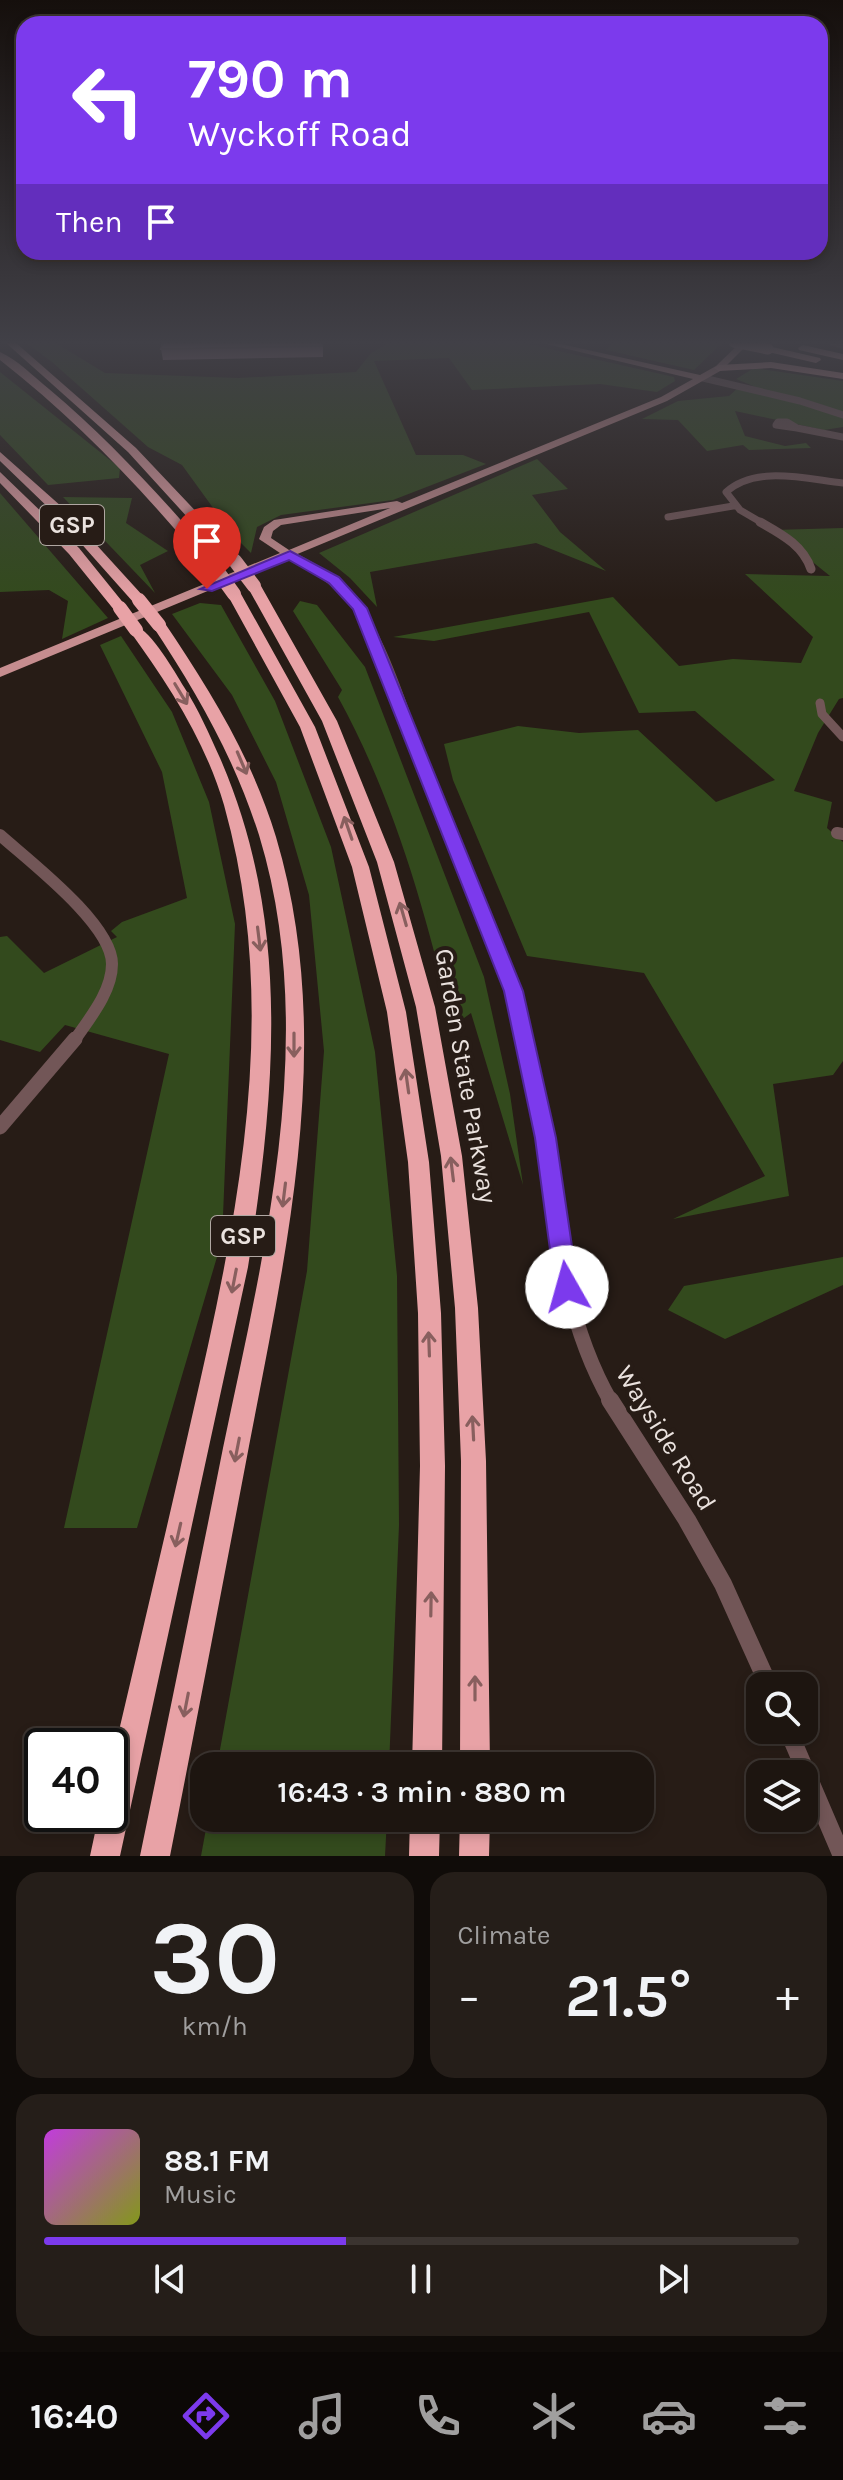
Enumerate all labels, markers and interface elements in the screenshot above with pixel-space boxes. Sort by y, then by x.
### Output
text: 790 m [188,46,353,111]
icon: left [56,48,160,152]
text: Wyckoff Road [188,113,412,155]
icon: arrive [139,200,183,244]
text: Then [56,204,123,240]
road number: GSP [40,505,104,545]
pin [173,507,241,589]
icon: arrive [185,519,229,563]
one-way arrow [173,682,189,705]
one-way arrow [236,750,251,775]
one-way arrow [340,816,355,841]
one-way arrow [394,902,409,928]
one-way arrow [251,926,266,952]
street label: Garden State Parkway [428,946,504,1206]
one-way arrow [286,1031,302,1058]
one-way arrow [399,1069,414,1094]
one-way arrow [445,1156,460,1183]
one-way arrow [277,1181,292,1207]
road number: GSP [211,1216,275,1256]
position arrow [525,1245,609,1329]
one-way arrow [226,1268,241,1293]
one-way arrow [422,1331,437,1358]
street label: Wayside Road [609,1360,723,1516]
one-way arrow [465,1415,480,1442]
one-way arrow [229,1437,244,1462]
one-way arrow [170,1522,185,1547]
one-way arrow [423,1591,438,1618]
map controls [746,1672,818,1832]
button: search [746,1672,818,1744]
one-way arrow [467,1675,483,1702]
one-way arrow [177,1692,192,1717]
speed limit sign: 40 [24,1728,128,1832]
button: layers [746,1760,818,1832]
text: 16:43 · 3 min · 880 m [277,1774,567,1810]
text: 30 [150,1898,280,2019]
text: Climate [458,1920,550,1951]
text: 21.5° [565,1961,691,2031]
text: − [458,1971,481,2022]
text: + [776,1971,799,2022]
text: km/h [182,2011,248,2042]
text: 88.1 FM [164,2143,270,2179]
text: Music [164,2179,237,2210]
icon: previous [148,2257,192,2301]
icon: pause [399,2257,443,2301]
icon: next [651,2257,695,2301]
icon: directions [178,2388,234,2444]
icon: music [294,2388,350,2444]
icon: phone [410,2388,466,2444]
icon: climate [526,2388,582,2444]
icon: car [641,2388,697,2444]
icon: filters [757,2388,813,2444]
text: 16:40 [30,2395,118,2437]

